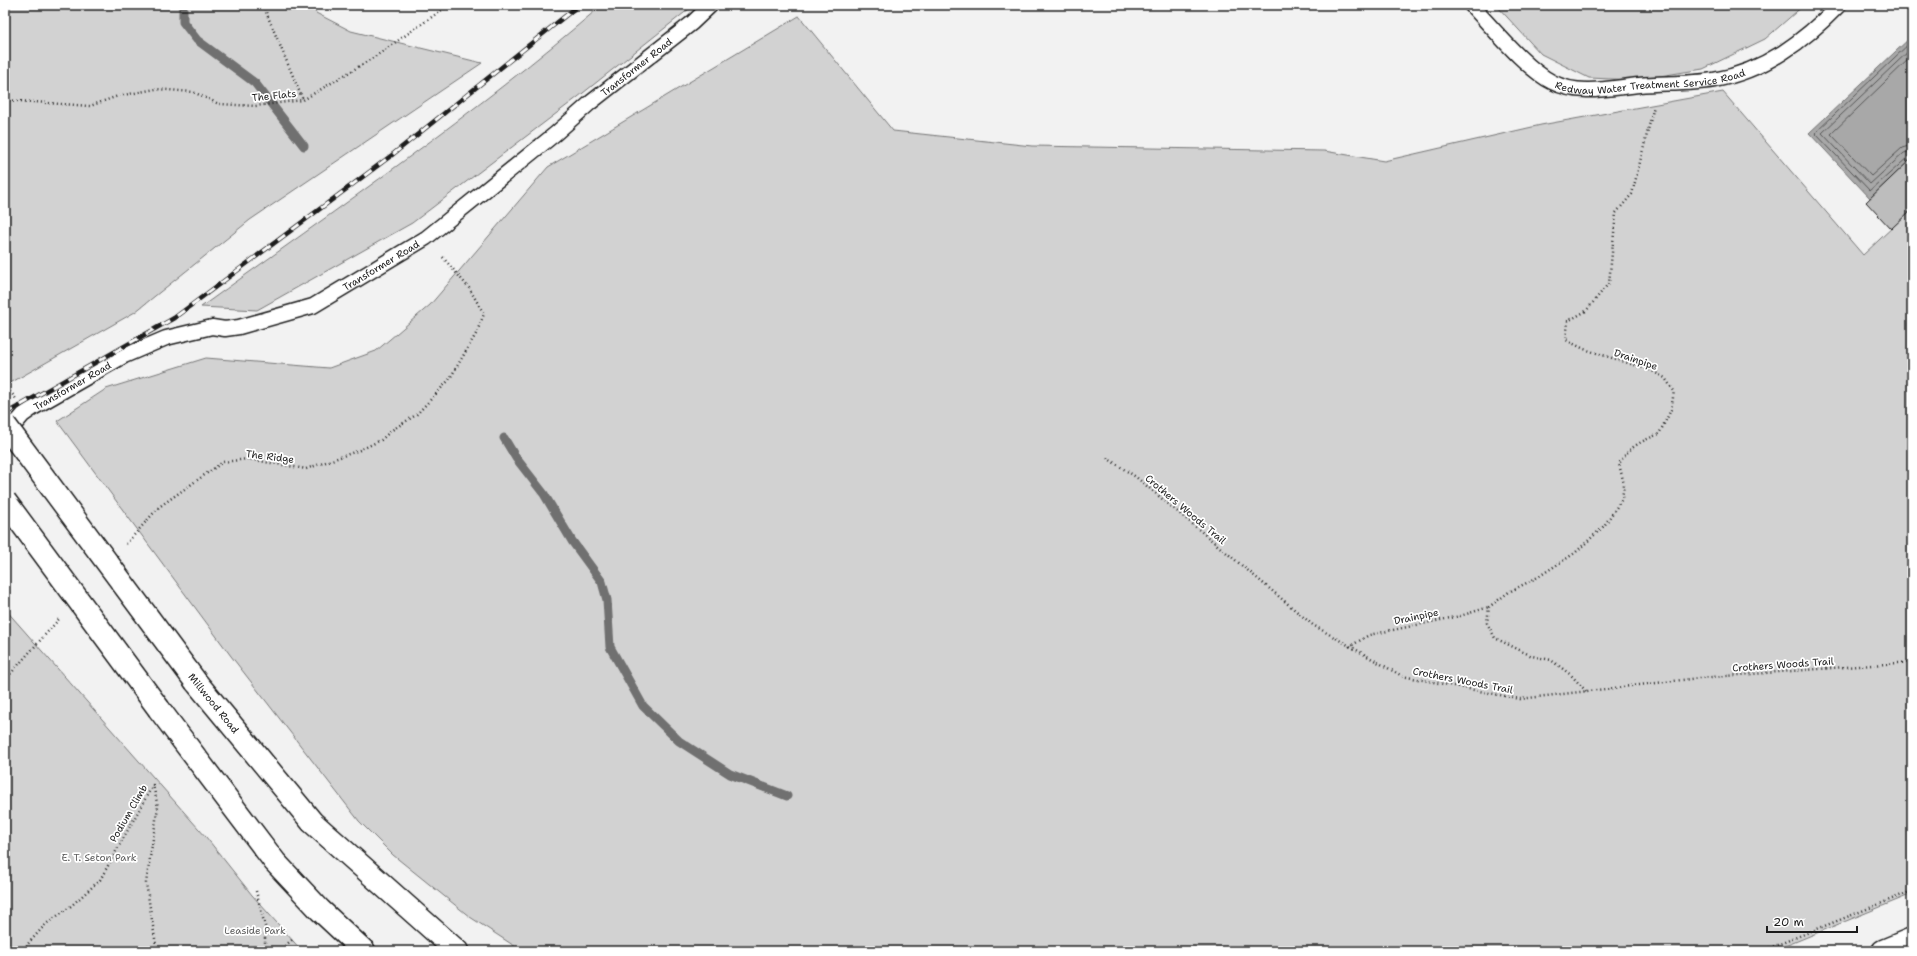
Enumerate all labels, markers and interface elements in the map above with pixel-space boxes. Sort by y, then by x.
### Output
street label: Transformer Road [598,35,675,99]
street label: Redway Water Treatment Service Road [1553,66,1748,97]
street label: The Flats [251,87,297,104]
street label: Transformer Road [340,237,422,294]
street label: Drainpipe [1612,346,1660,373]
street label: Transformer Road [31,358,114,413]
street label: The Ridge [245,447,295,466]
street label: Crothers Woods Trail [1143,472,1229,547]
street label: Drainpipe [1393,605,1440,628]
street label: Crothers Woods Trail [1732,654,1834,675]
street label: Crothers Woods Trail [1412,664,1514,697]
street label: Millwood Road [185,671,242,737]
street label: Podium Climb [107,782,150,844]
park label: E. T. Seton Park [62,851,137,864]
scale bar [1767,908,1857,934]
text: 20 m [1773,914,1804,930]
park label: Leaside Park [224,924,286,937]

